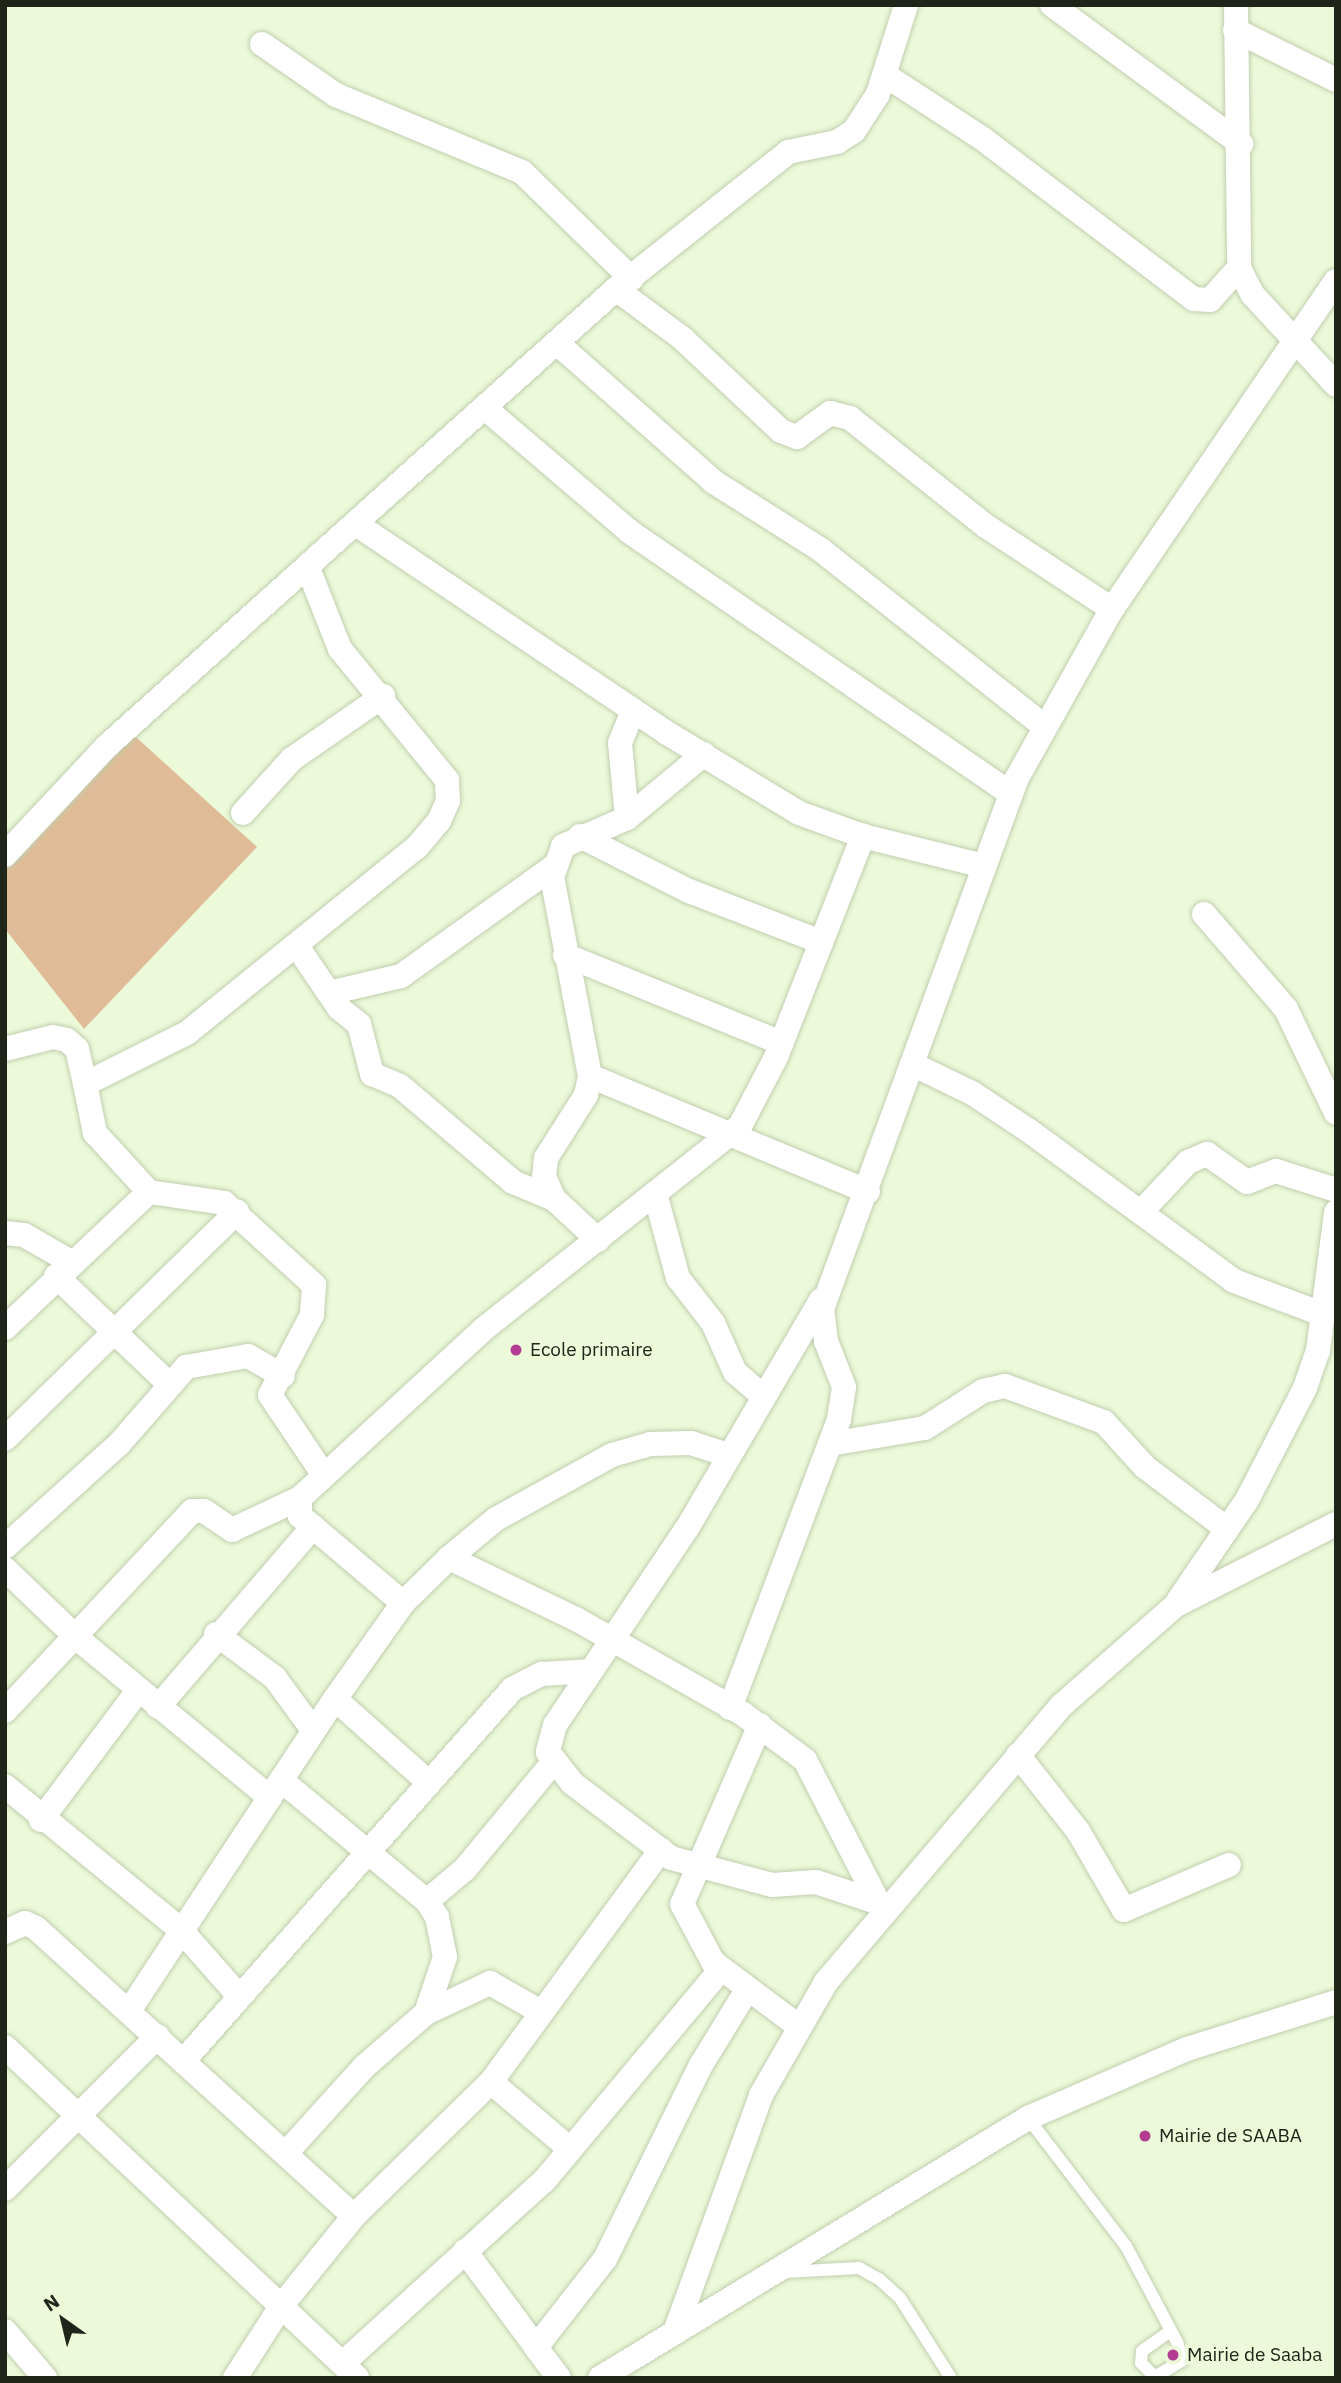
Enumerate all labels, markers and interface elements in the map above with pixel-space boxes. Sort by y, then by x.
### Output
place label: Ecole primaire [530,1339,653,1361]
marker: Ecole primaire [508,1342,524,1358]
place label: Mairie de SAABA [1159,2125,1302,2147]
marker: Mairie de SAABA [1137,2128,1153,2144]
north arrow [28,2285,98,2355]
text: N [39,2289,64,2316]
place label: Mairie de Saaba [1187,2344,1322,2366]
marker: Mairie de Saaba [1165,2347,1181,2363]

